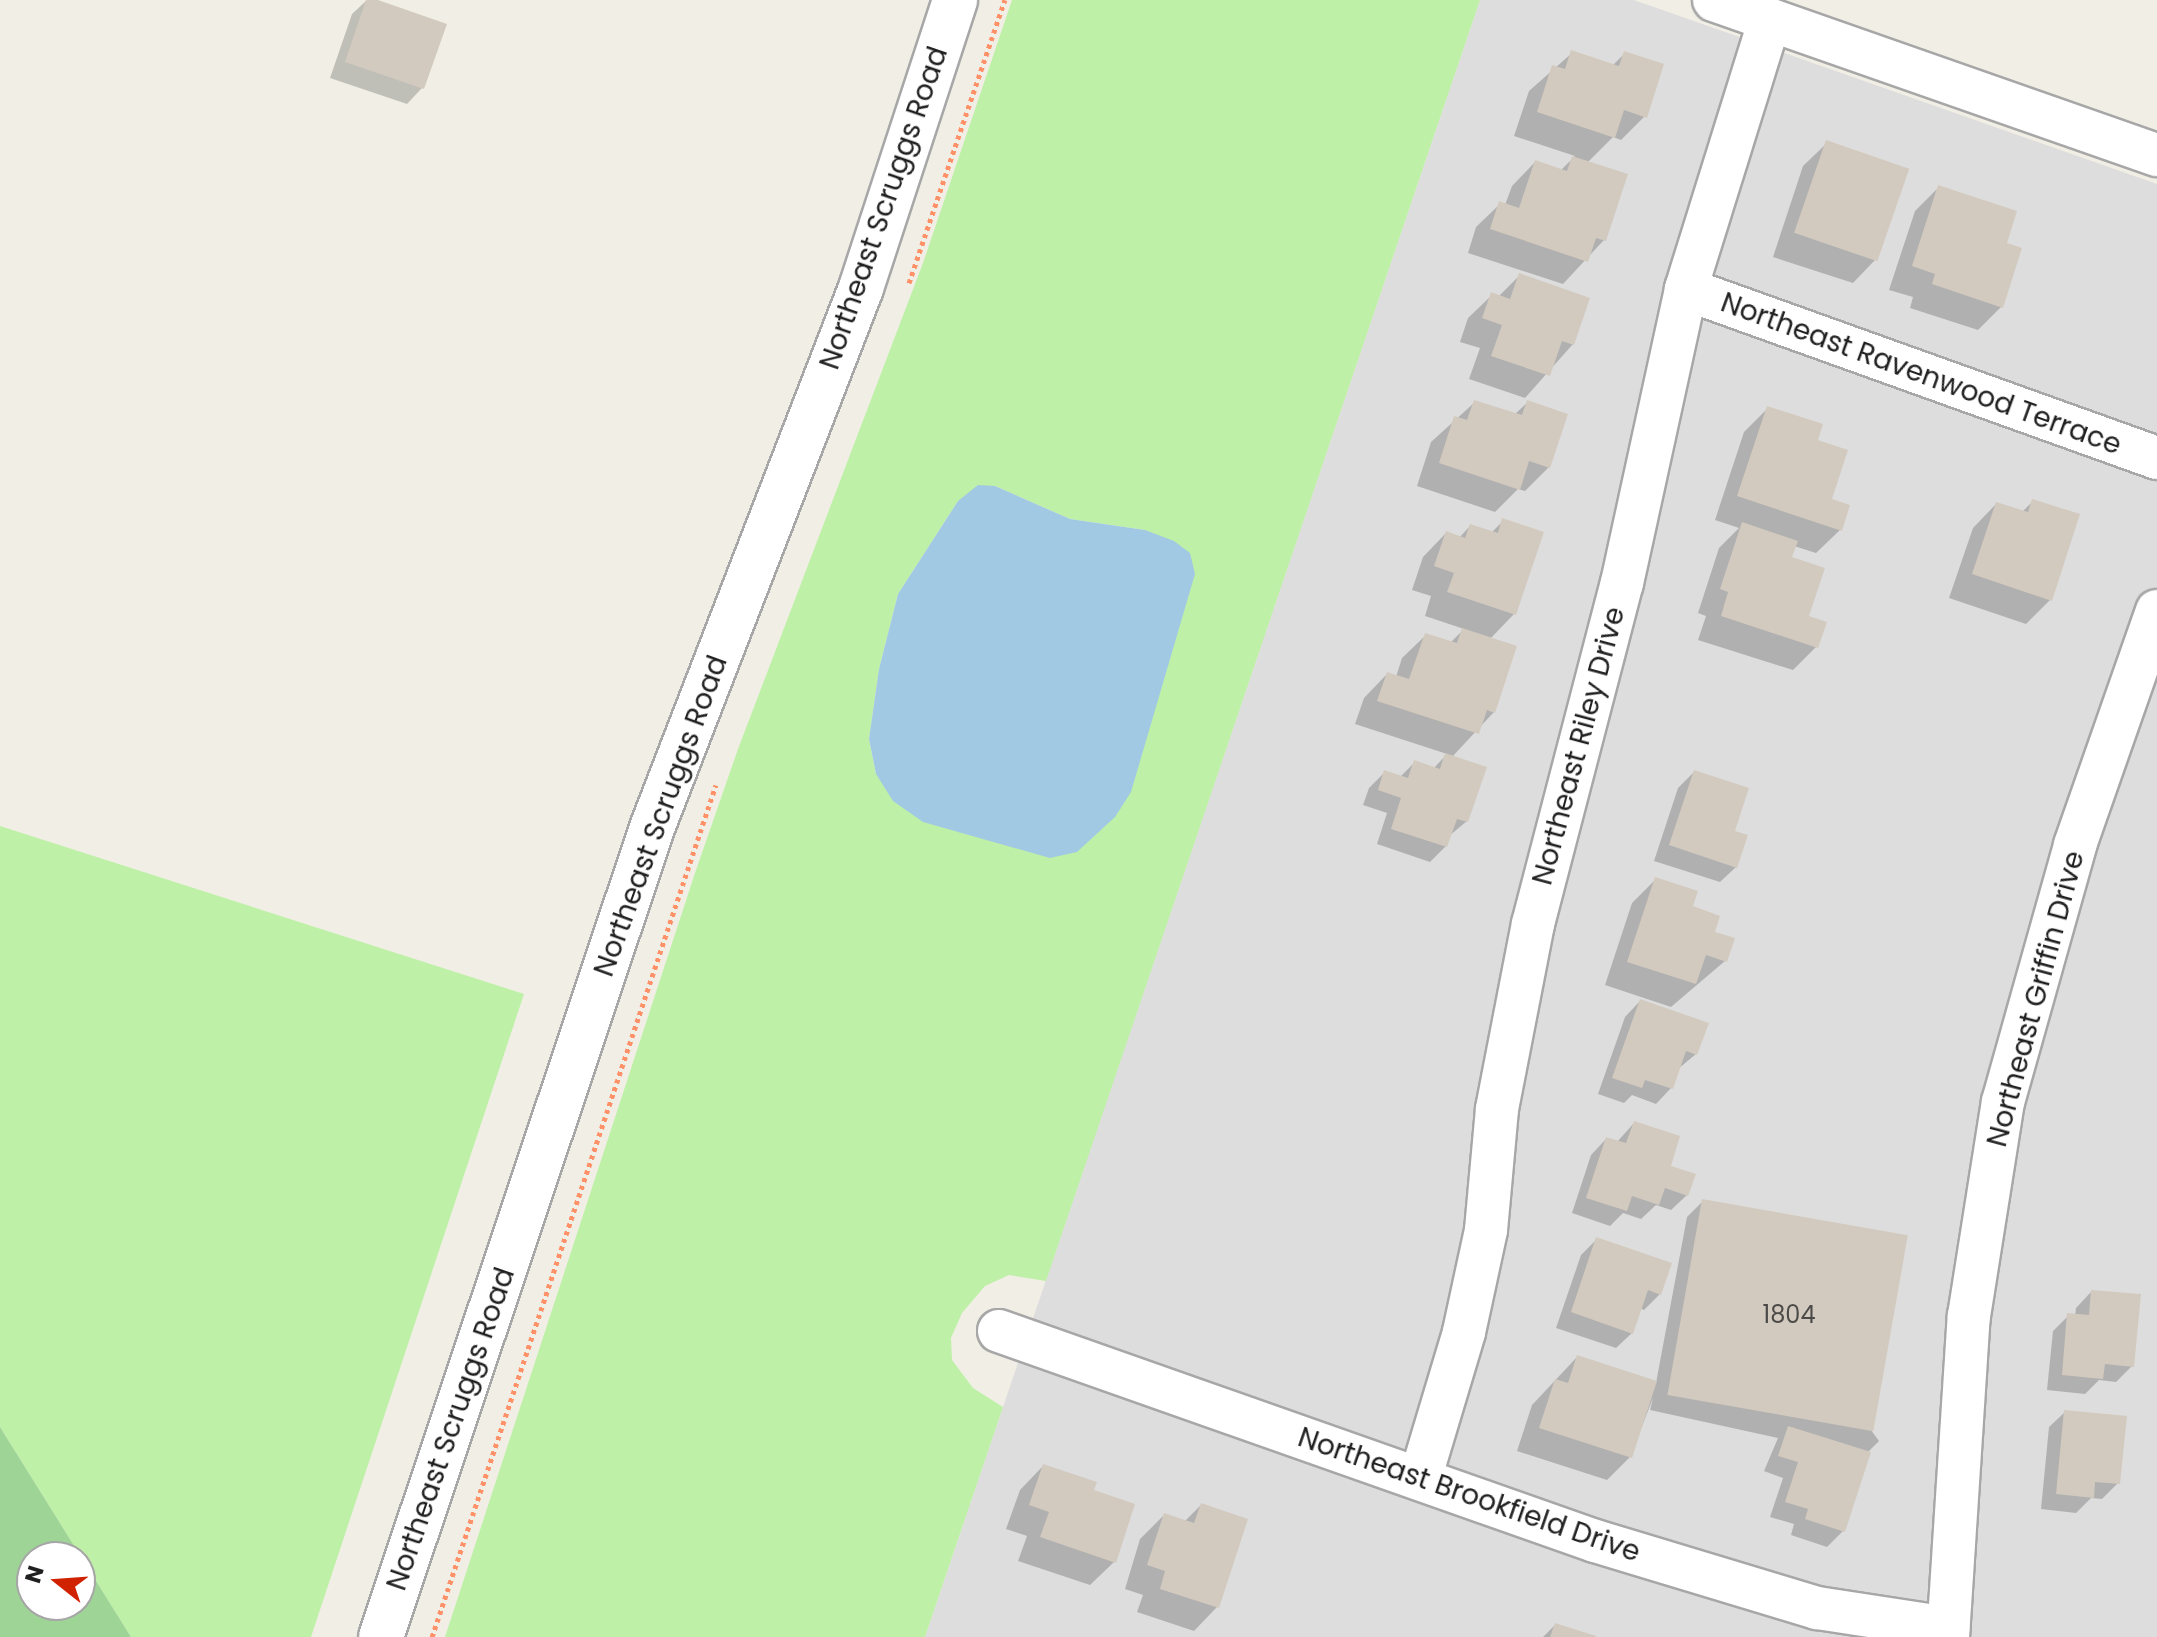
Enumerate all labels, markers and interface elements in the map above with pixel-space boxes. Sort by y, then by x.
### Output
street label: Northeast Scruggs Road [813,42,955,374]
street label: Northeast Ravenwood Terrace [1716,286,2126,462]
street label: Northeast Riley Drive [1526,603,1632,889]
street label: Northeast Scruggs Road [587,651,735,981]
street label: Northeast Griffin Drive [1980,847,2092,1151]
street label: Northeast Scruggs Road [380,1263,522,1595]
house number: 1804 [1763,1301,1815,1329]
street label: Northeast Brookfield Drive [1294,1421,1644,1569]
north arrow [16,1541,96,1621]
text: N [17,1562,52,1587]

